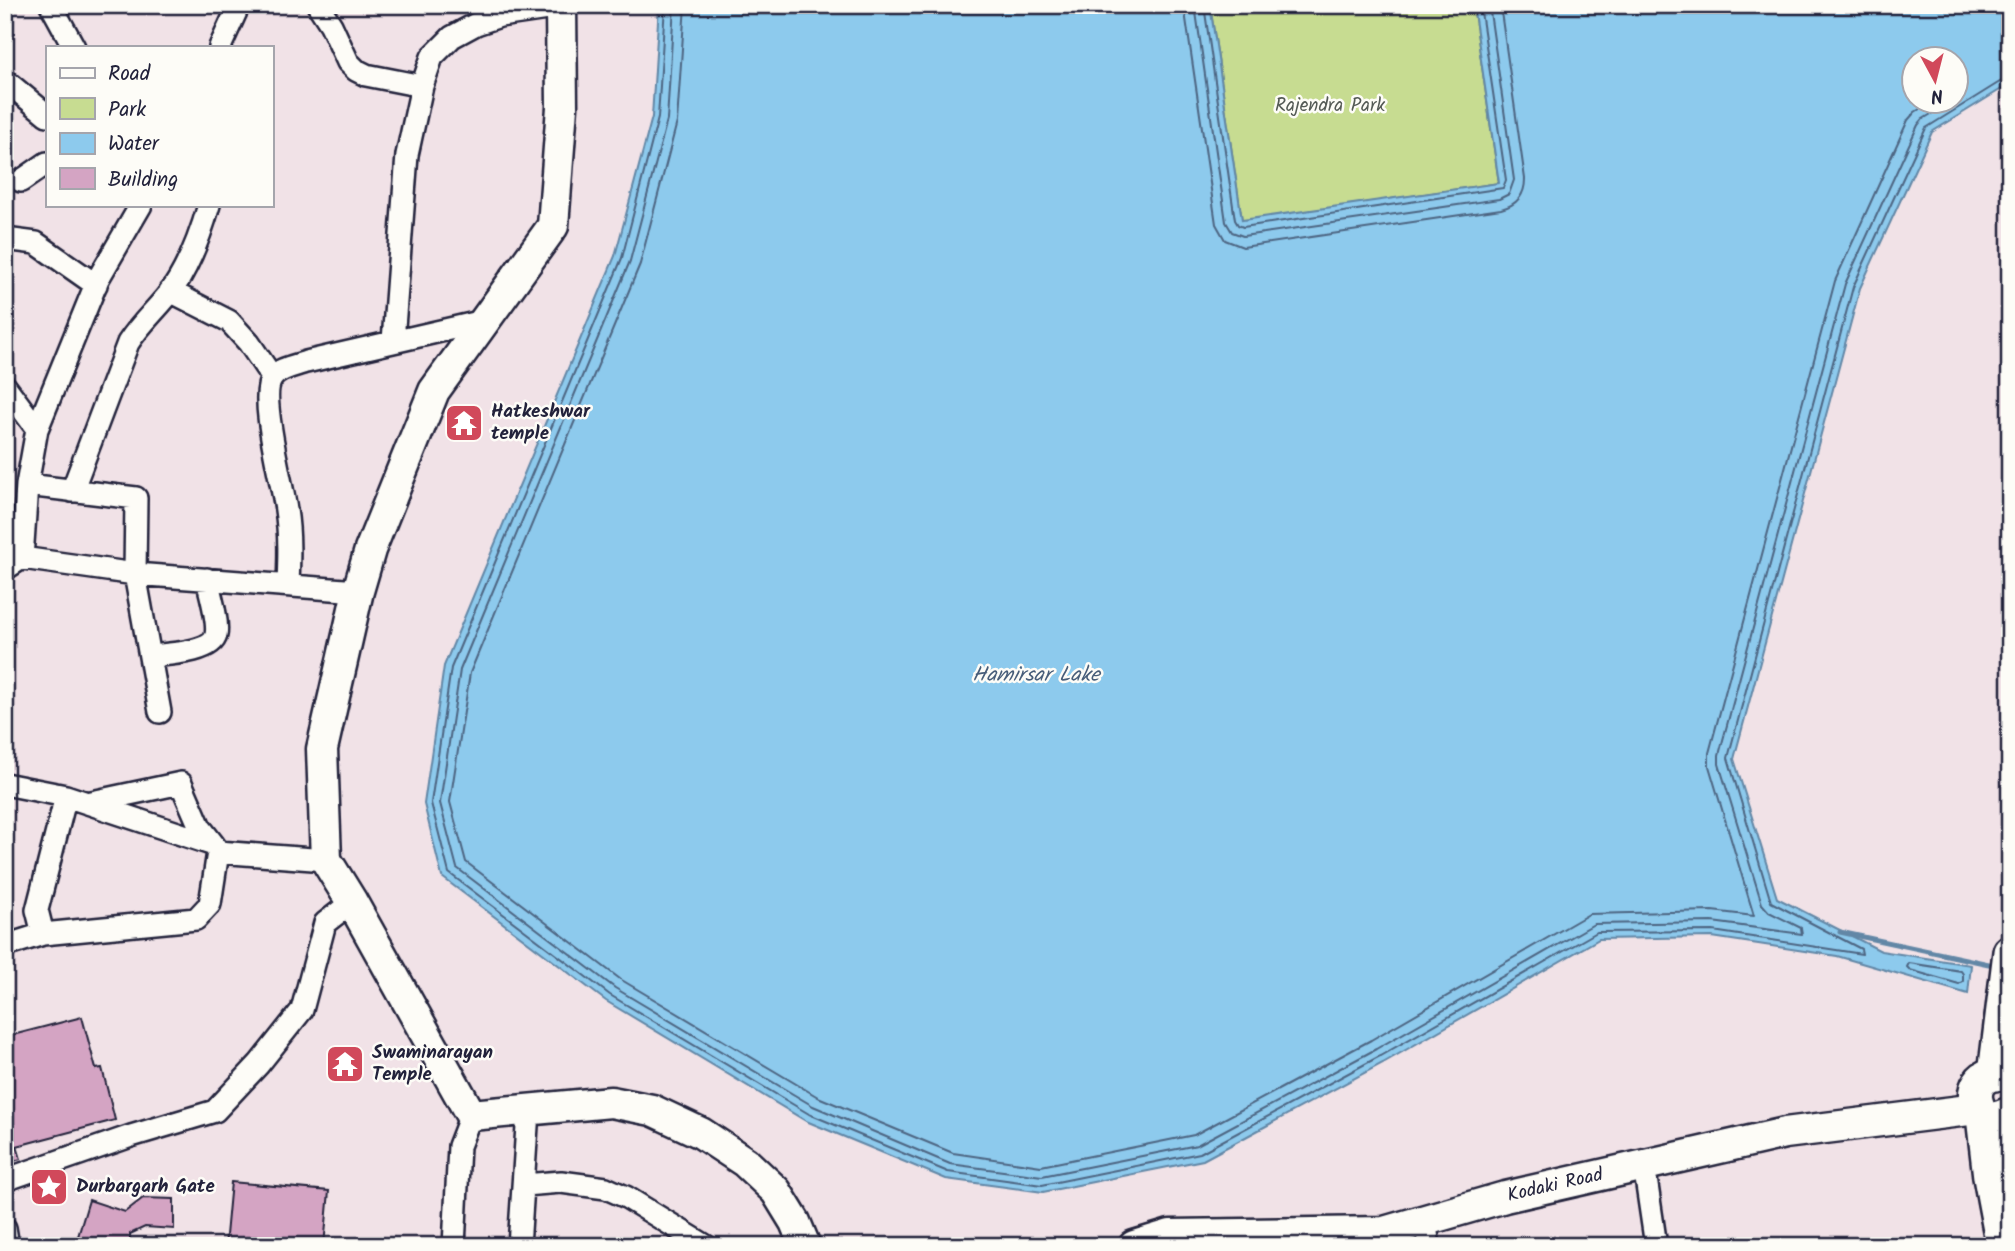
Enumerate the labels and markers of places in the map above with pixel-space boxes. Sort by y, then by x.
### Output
place label: Hatkeshwar temple [491,397,591,449]
temple icon: Hatkeshwar temple [443,402,485,444]
place label: Swaminarayan Temple [372,1038,493,1090]
temple icon: Swaminarayan Temple [324,1043,366,1085]
place icon: Durbargarh Gate [28,1166,70,1208]
place label: Durbargarh Gate [76,1172,215,1202]

